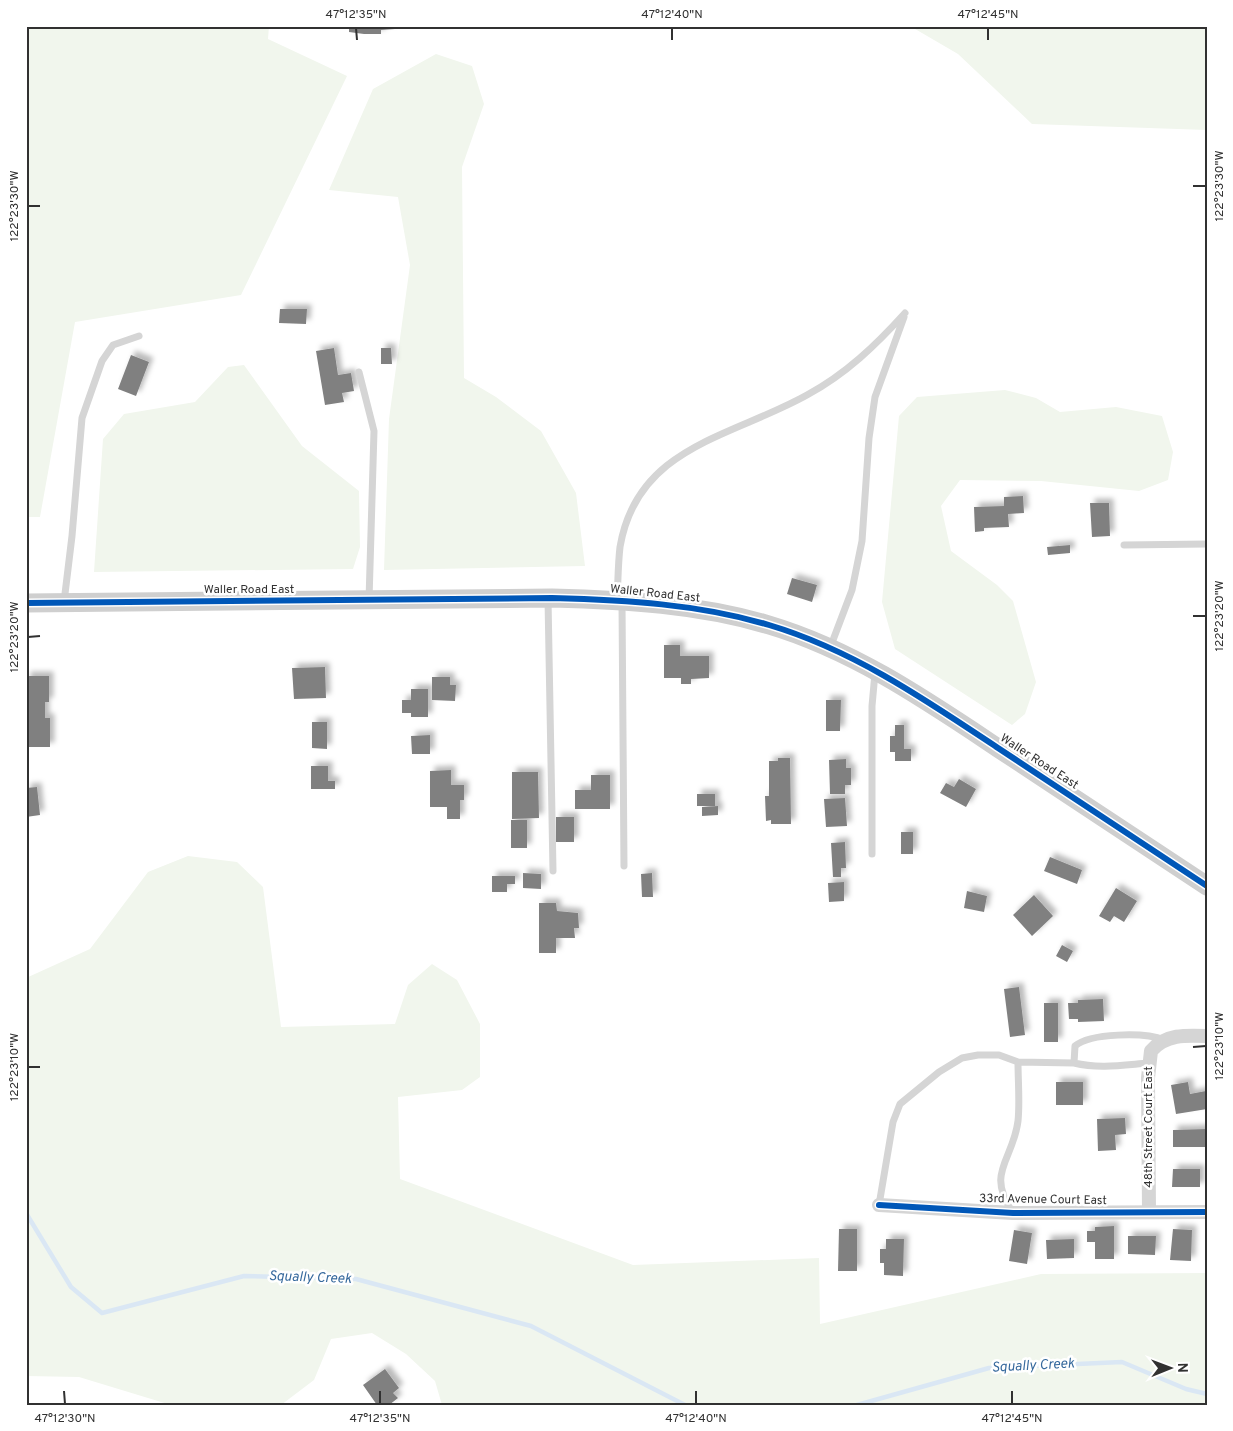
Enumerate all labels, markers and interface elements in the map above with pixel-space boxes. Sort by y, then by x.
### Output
text: 47°12'35"N [326,7,386,23]
text: 47°12'40"N [641,7,703,23]
text: 47°12'45"N [957,7,1019,23]
text: 122°23'30"W [1212,151,1228,221]
text: 122°23'30"W [7,171,23,241]
text: 122°23'20"W [1212,580,1228,652]
street label: Waller Road East [609,581,701,607]
street label: Waller Road East [204,582,294,598]
text: 122°23'20"W [7,601,23,673]
street label: Waller Road East [997,731,1081,793]
text: 122°23'10"W [1212,1012,1228,1080]
text: 122°23'10"W [7,1033,23,1101]
street label: 48th Street Court East [1141,1066,1157,1188]
street label: 33rd Avenue Court East [979,1191,1107,1209]
water label: Squally Creek [268,1268,353,1288]
north arrow [1146,1344,1196,1394]
water label: Squally Creek [991,1355,1076,1377]
text: N [1173,1363,1190,1373]
text: 47°12'30"N [34,1411,96,1427]
text: 47°12'35"N [350,1411,410,1427]
text: 47°12'40"N [665,1411,727,1427]
text: 47°12'45"N [981,1411,1043,1427]

